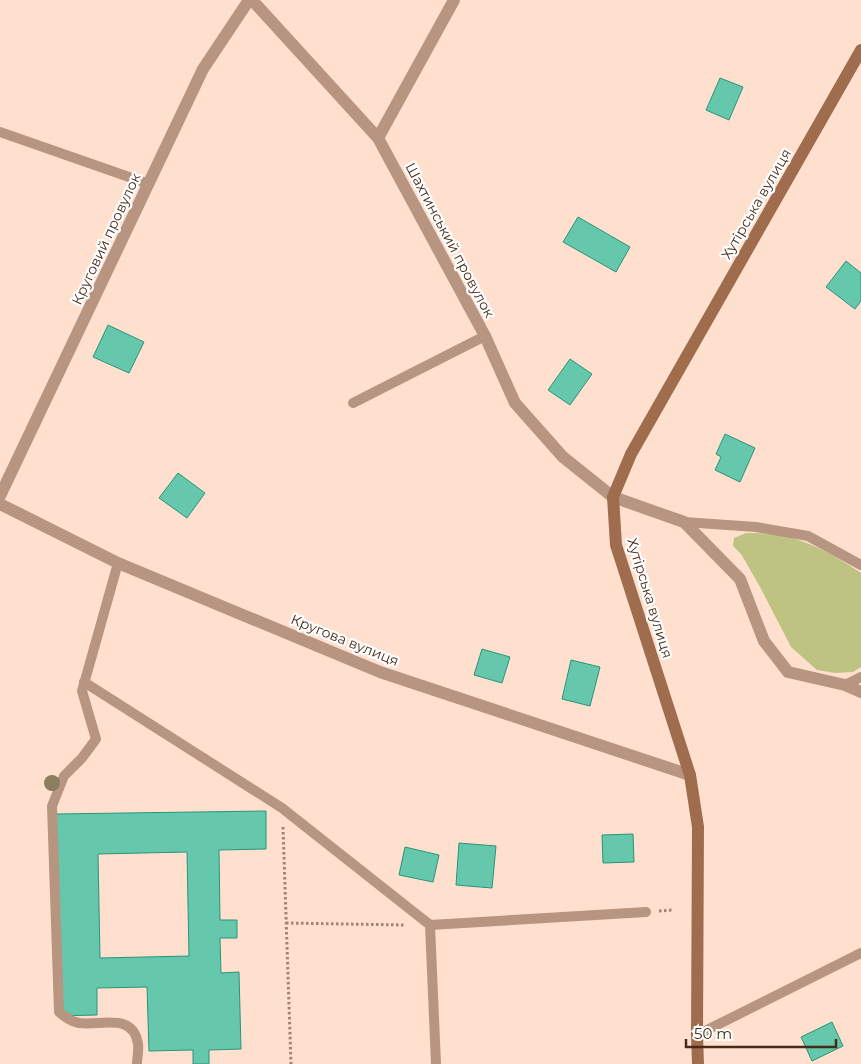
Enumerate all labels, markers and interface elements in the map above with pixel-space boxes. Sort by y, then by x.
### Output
street label: Хутірська вулиця [717,145,795,263]
street label: Шахтинський провулок [401,159,499,321]
street label: Круговий провулок [68,170,144,308]
street label: Хутірська вулиця [623,536,677,660]
street label: Кругова вулиця [288,610,402,670]
scale bar [686,1016,836,1048]
text: 50 m [694,1024,732,1043]

